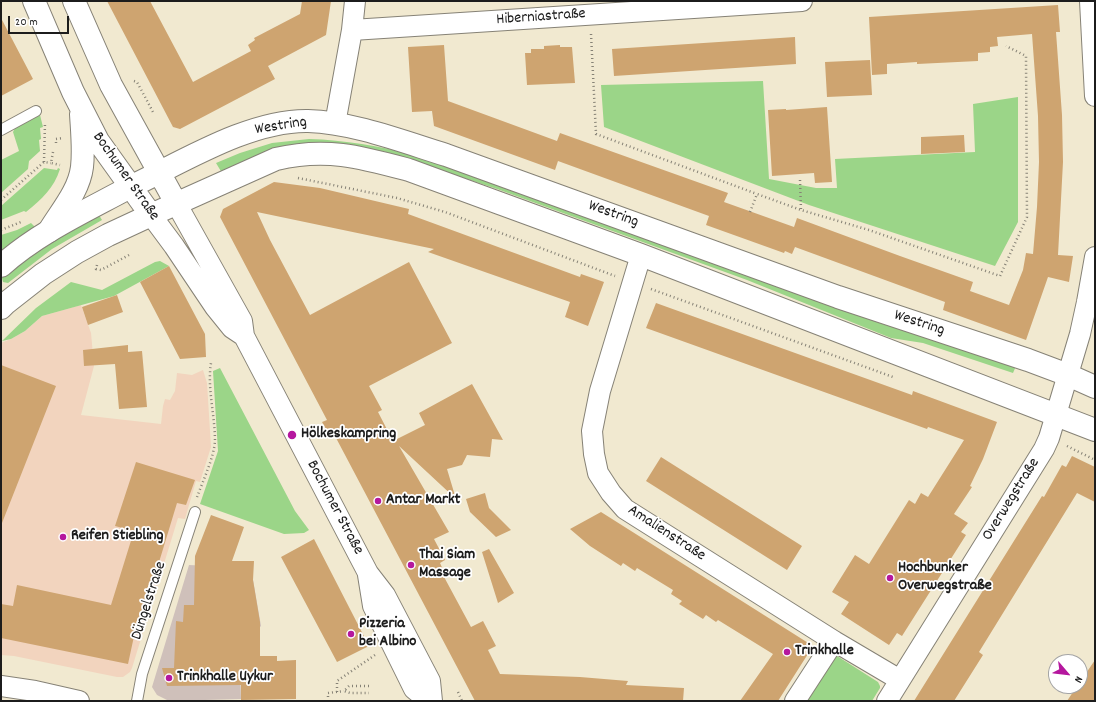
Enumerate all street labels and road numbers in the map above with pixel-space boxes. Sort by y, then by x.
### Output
street label: Hiberniastraße [496,5,586,31]
street label: Westring [254,113,308,141]
street label: Bochumer Straße [87,129,163,225]
street label: Westring [585,197,641,233]
street label: Westring [891,307,947,341]
street label: Overwegstraße [979,455,1045,545]
street label: Bochumer Straße [301,458,367,558]
street label: Amalienstraße [623,502,709,566]
street label: Düngelstraße [128,559,172,643]

